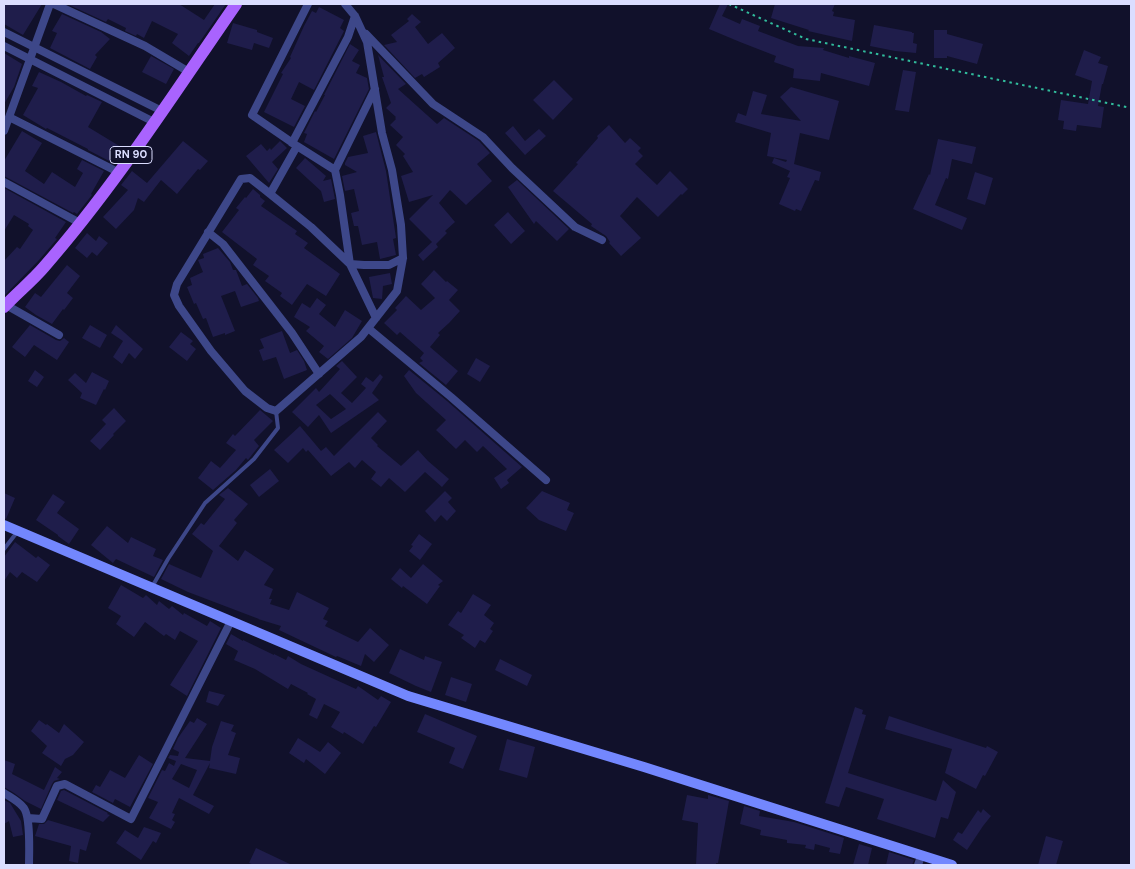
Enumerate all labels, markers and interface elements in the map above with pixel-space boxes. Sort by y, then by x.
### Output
road number: RN 90 [110,146,152,164]

